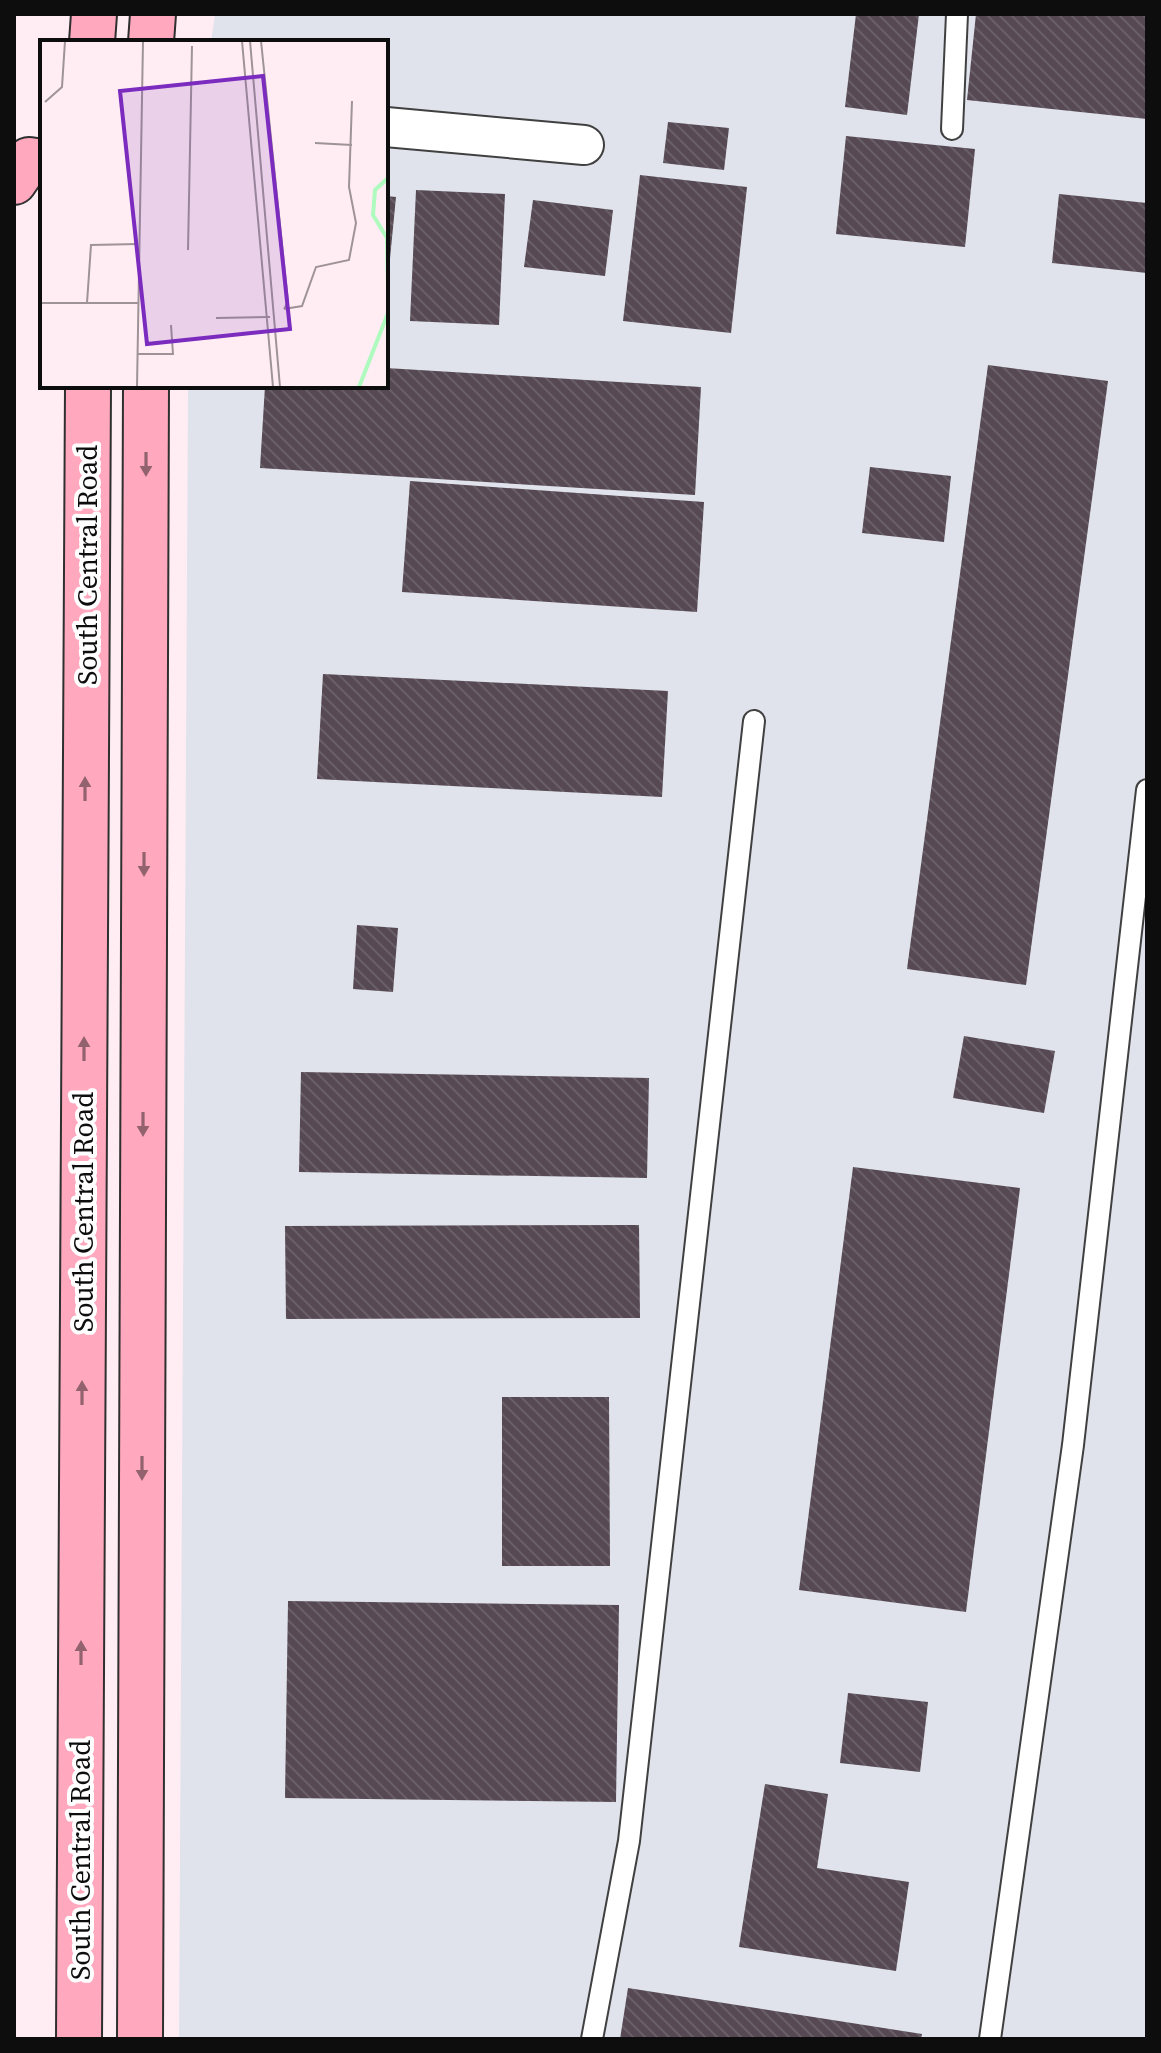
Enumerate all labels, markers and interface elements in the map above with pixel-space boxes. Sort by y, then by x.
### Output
inset map [40,40,388,388]
street label: South Central Road [68,445,106,685]
one-way arrow [140,452,152,477]
one-way arrow [79,776,92,801]
one-way arrow [138,852,150,877]
one-way arrow [78,1036,90,1061]
street label: South Central Road [64,1092,102,1332]
one-way arrow [137,1112,149,1137]
one-way arrow [76,1380,88,1405]
one-way arrow [136,1456,148,1481]
one-way arrow [75,1640,87,1665]
street label: South Central Road [61,1740,99,1980]

